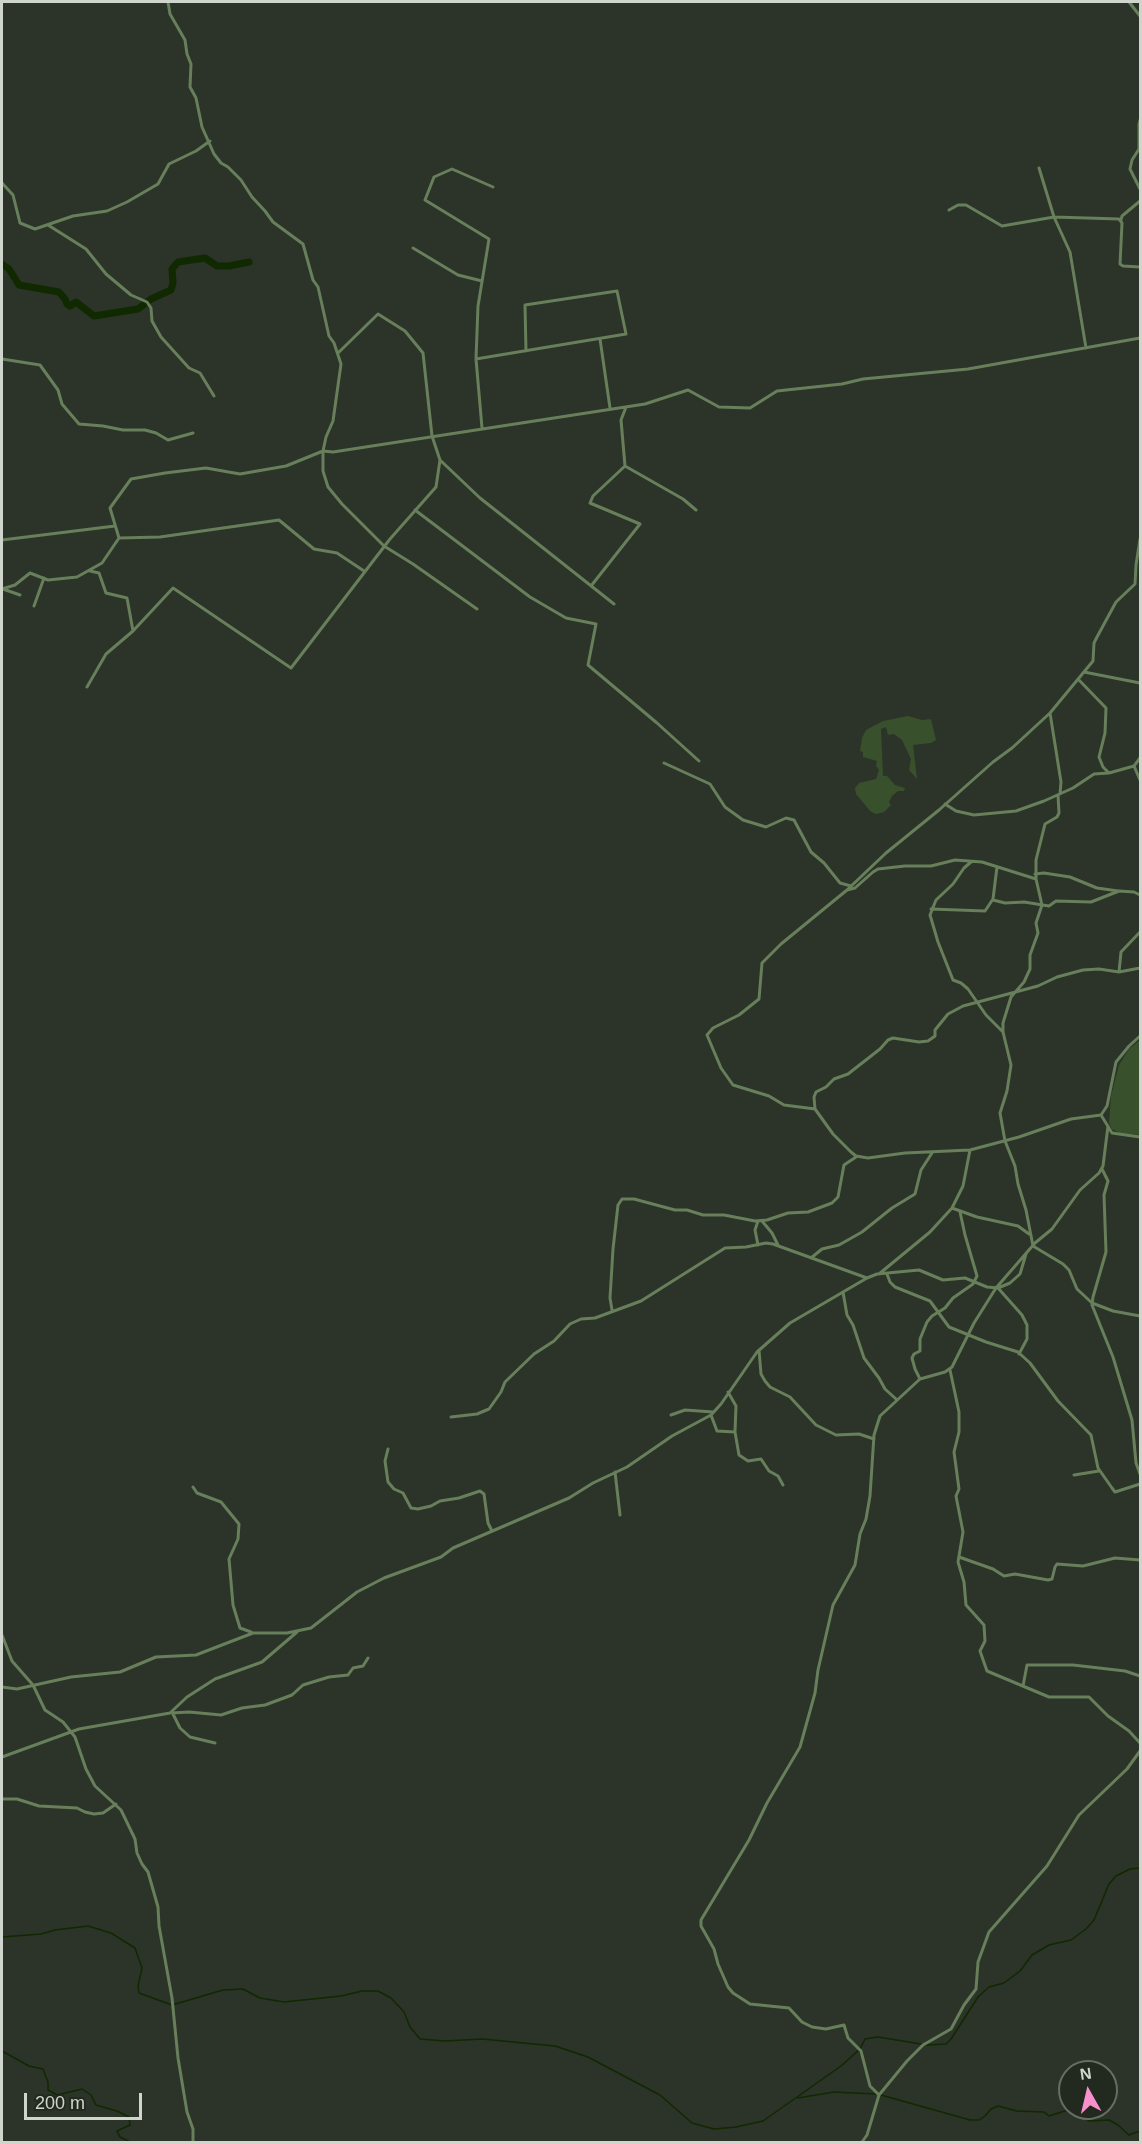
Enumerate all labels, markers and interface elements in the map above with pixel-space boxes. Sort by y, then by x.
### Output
north arrow [1058,2060,1118,2120]
text: N [1079,2064,1093,2083]
scale bar [27,2081,146,2119]
text: 200 m [35,2093,85,2113]

